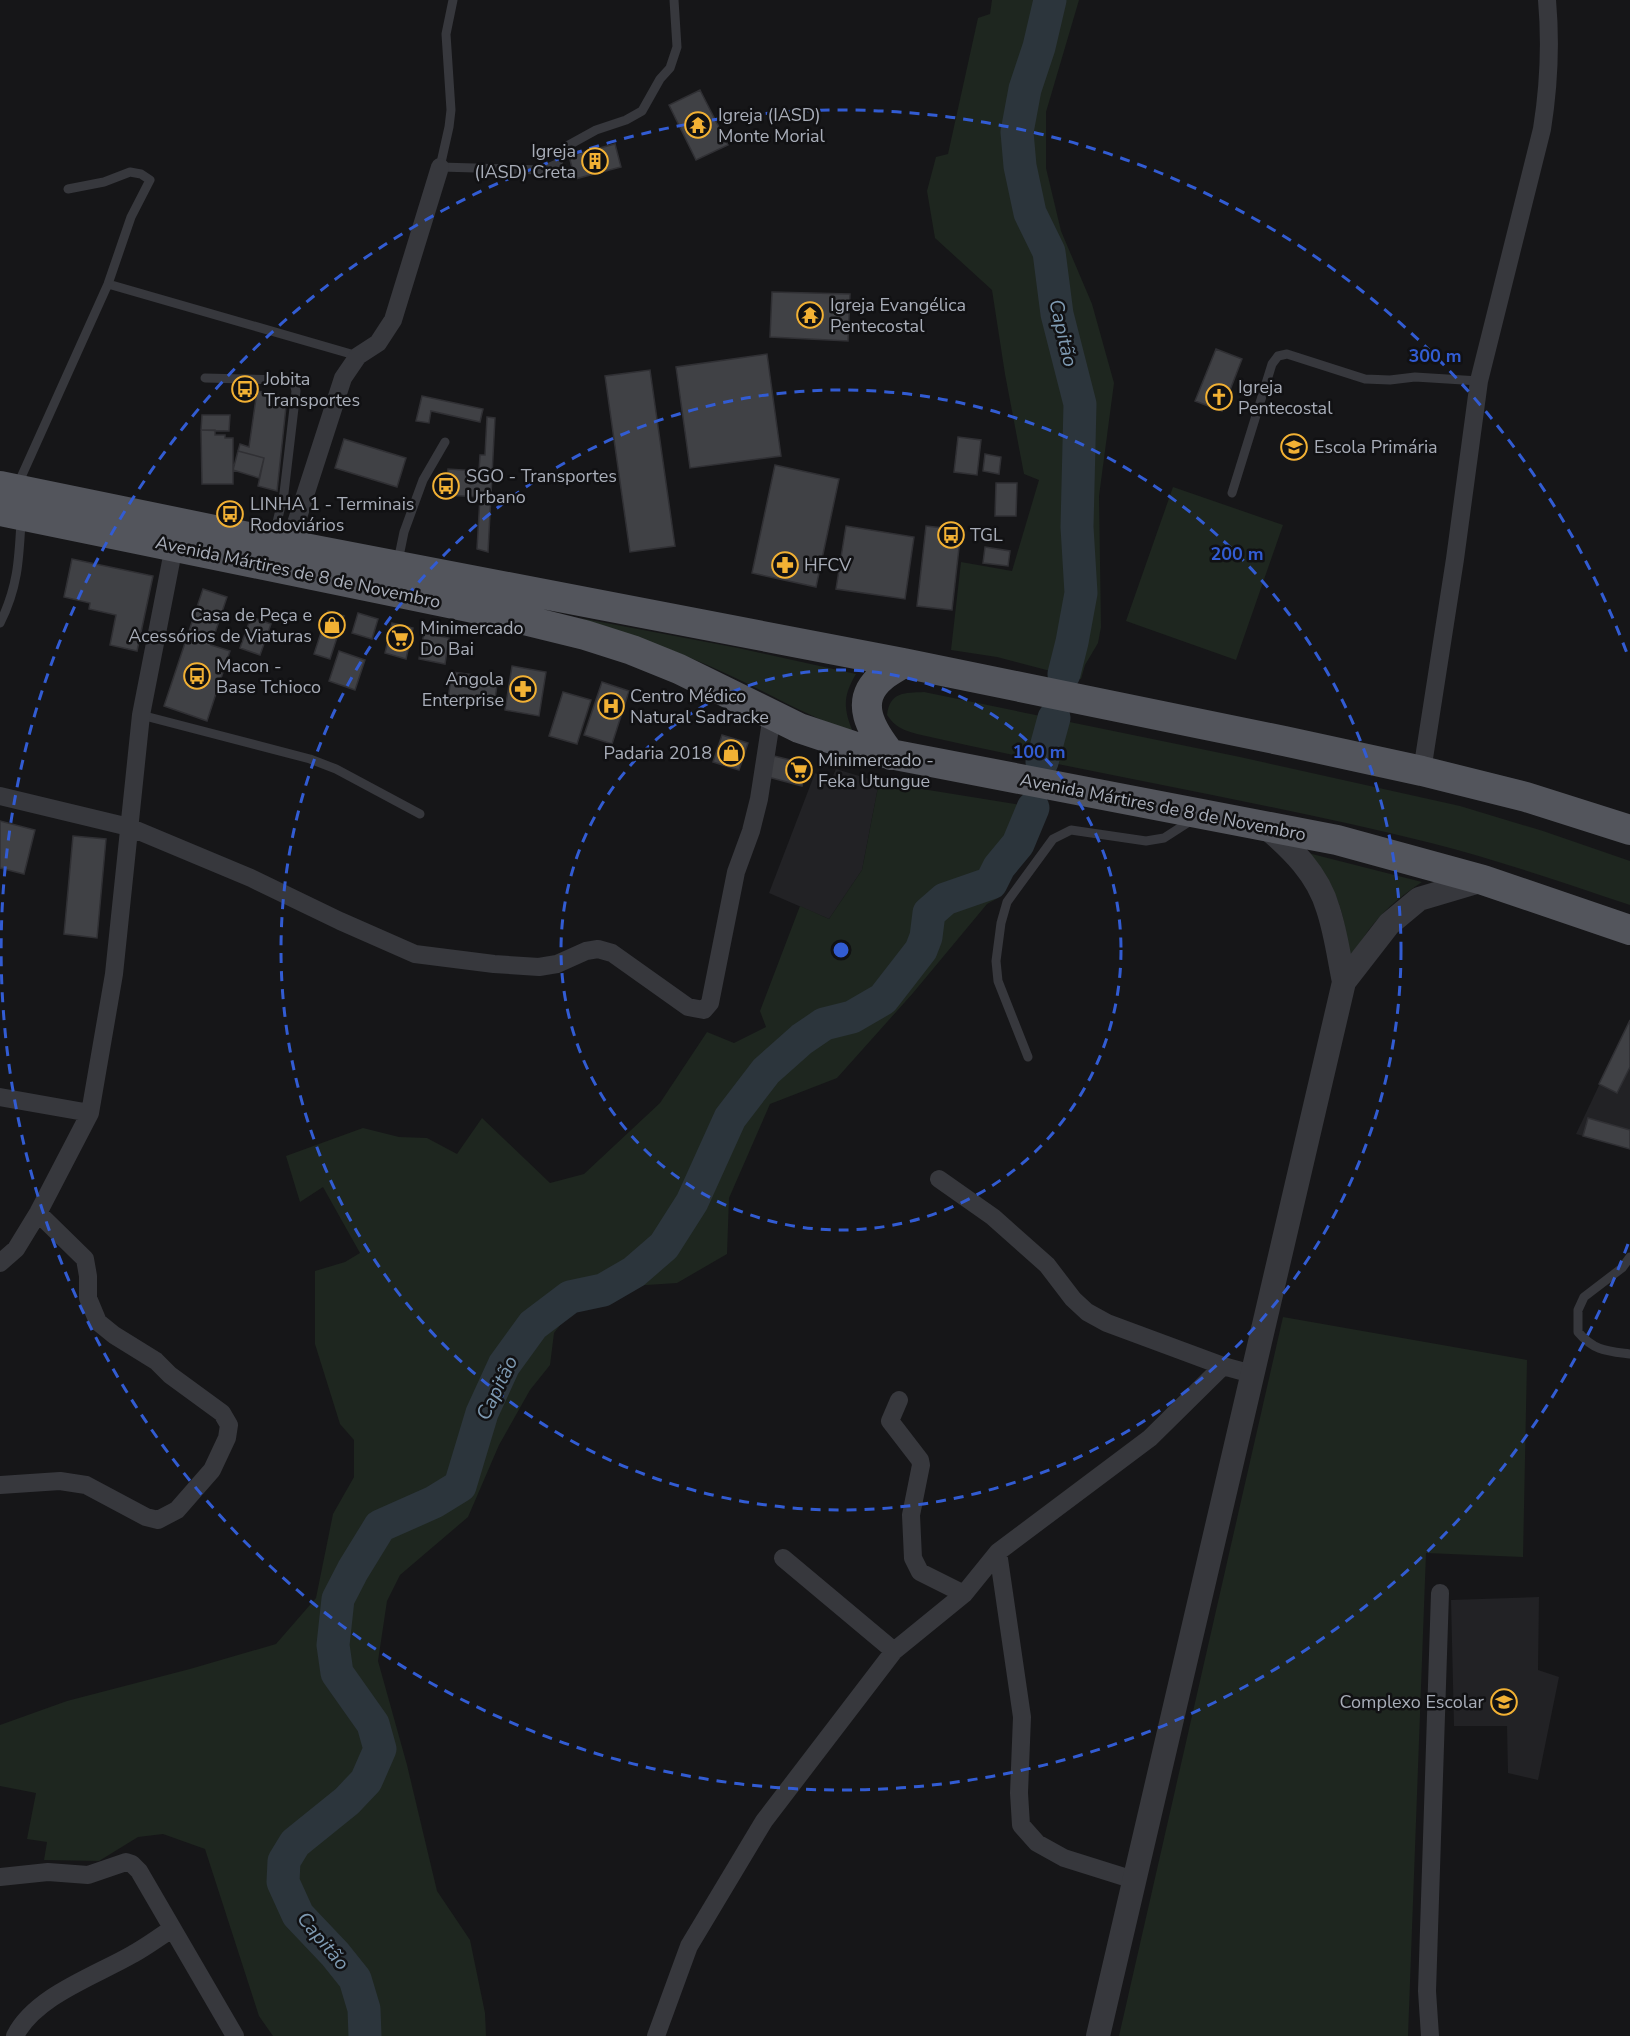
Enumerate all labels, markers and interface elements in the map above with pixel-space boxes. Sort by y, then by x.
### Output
place label: Igreja (IASD) Monte Morial [718,103,826,148]
temple icon: Igreja (IASD) Monte Morial [683,110,713,140]
place label: Igreja (IASD) Creta [474,139,576,184]
building icon: Igreja (IASD) Creta [580,146,610,176]
place label: Igreja Evangélica Pentecostal [830,293,966,338]
water label: Capitão [1042,296,1084,370]
temple icon: Igreja Evangélica Pentecostal [795,300,825,330]
text: 300 m [1408,344,1462,368]
place label: Jobita Transportes [263,367,360,412]
bus stop icon: Jobita Transportes [230,374,260,404]
place label: Igreja Pentecostal [1238,375,1333,420]
church icon: Igreja Pentecostal [1204,382,1234,412]
school or university icon: Escola Primária [1279,432,1309,462]
place label: Escola Primária [1314,435,1438,459]
place label: SGO - Transportes Urbano [466,464,617,509]
bus stop icon: SGO - Transportes Urbano [431,471,461,501]
place label: LINHA 1 - Terminais Rodoviários [250,492,415,537]
bus stop icon: LINHA 1 - Terminais Rodoviários [215,499,245,529]
bus stop icon: TGL [936,520,966,550]
place label: TGL [970,523,1003,547]
street label: Avenida Mártires de 8 de Novembro [153,530,443,614]
text: 200 m [1210,542,1264,566]
pharmacy icon: HFCV [770,550,800,580]
place label: HFCV [804,553,852,577]
place label: Casa de Peça e Acessórios de Viaturas [128,603,312,648]
shop icon: Casa de Peça e Acessórios de Viaturas [317,610,347,640]
place label: Minimercado Do Bai [420,616,524,661]
supermarket icon: Minimercado Do Bai [385,623,415,653]
place label: Macon - Base Tchioco [216,654,321,699]
bus stop icon: Macon - Base Tchioco [182,661,212,691]
place label: Angola Enterprise [422,667,504,712]
pharmacy icon: Angola Enterprise [508,674,538,704]
place label: Centro Médico Natural Sadracke [630,684,769,729]
hospital icon: Centro Médico Natural Sadracke [596,691,626,721]
shop icon: Padaria 2018 [716,738,746,768]
text: 100 m [1012,740,1066,764]
place label: Padaria 2018 [603,741,712,765]
place label: Minimercado - Feka Utungue [818,748,934,793]
supermarket icon: Minimercado - Feka Utungue [784,755,814,785]
street label: Avenida Mártires de 8 de Novembro [1018,767,1308,847]
centre of rings [831,940,851,960]
water label: Capitão [470,1351,524,1425]
school or university icon: Complexo Escolar [1489,1687,1519,1717]
place label: Complexo Escolar [1339,1690,1485,1714]
water label: Capitão [291,1906,355,1976]

